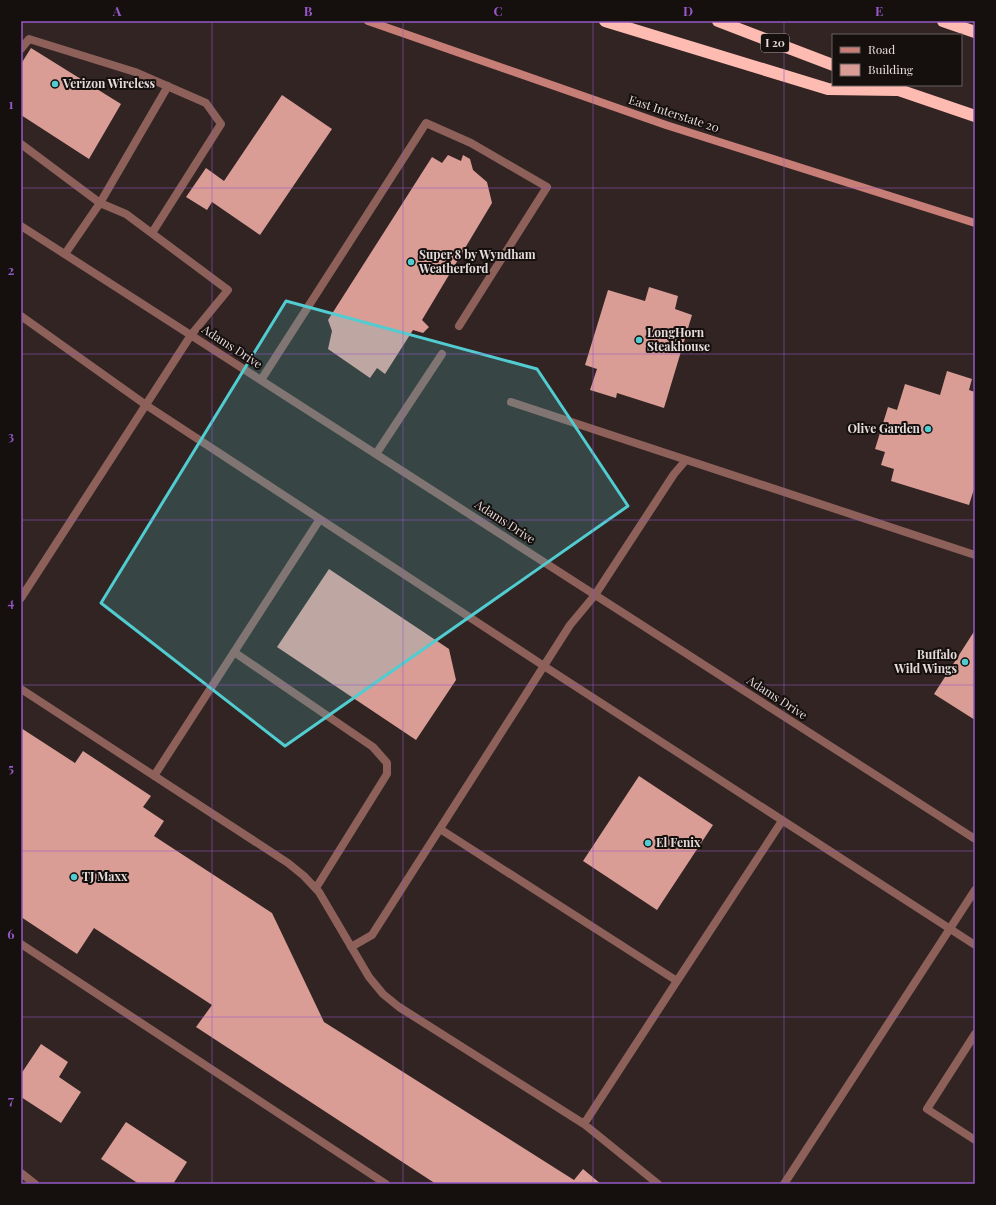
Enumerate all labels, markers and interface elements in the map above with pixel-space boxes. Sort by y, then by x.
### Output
text: A [112,2,122,19]
text: B [304,2,313,19]
text: C [493,2,503,19]
text: D [683,2,693,19]
text: E [875,2,883,19]
road number: I 20 [761,34,789,52]
legend [832,34,962,86]
text: Road [868,41,895,57]
text: Building [868,61,914,77]
place label: Verizon Wireless [62,75,156,91]
marker: Verizon Wireless [50,79,60,89]
street label: East Interstate 20 [627,91,722,135]
text: 1 [9,95,14,112]
place label: Super 8 by Wyndham Weatherford [418,246,536,276]
marker: Super 8 by Wyndham Weatherford [406,257,416,267]
text: 2 [8,261,15,278]
street label: Adams Drive [198,320,266,372]
place label: LongHorn Steakhouse [647,324,710,354]
marker: LongHorn Steakhouse [634,335,644,345]
place label: Olive Garden [847,420,921,436]
marker: Olive Garden [923,424,933,434]
text: 3 [8,427,14,444]
street label: Adams Drive [471,495,539,547]
text: 4 [8,593,15,610]
place label: Buffalo Wild Wings [893,646,957,676]
marker: Buffalo Wild Wings [960,657,970,667]
street label: Adams Drive [743,671,811,723]
text: 5 [8,759,14,776]
place label: El Fenix [656,834,701,850]
marker: El Fenix [643,838,653,848]
place label: TJ Maxx [82,868,128,884]
marker: TJ Maxx [69,872,79,882]
text: 6 [7,925,15,942]
text: 7 [8,1091,14,1108]

